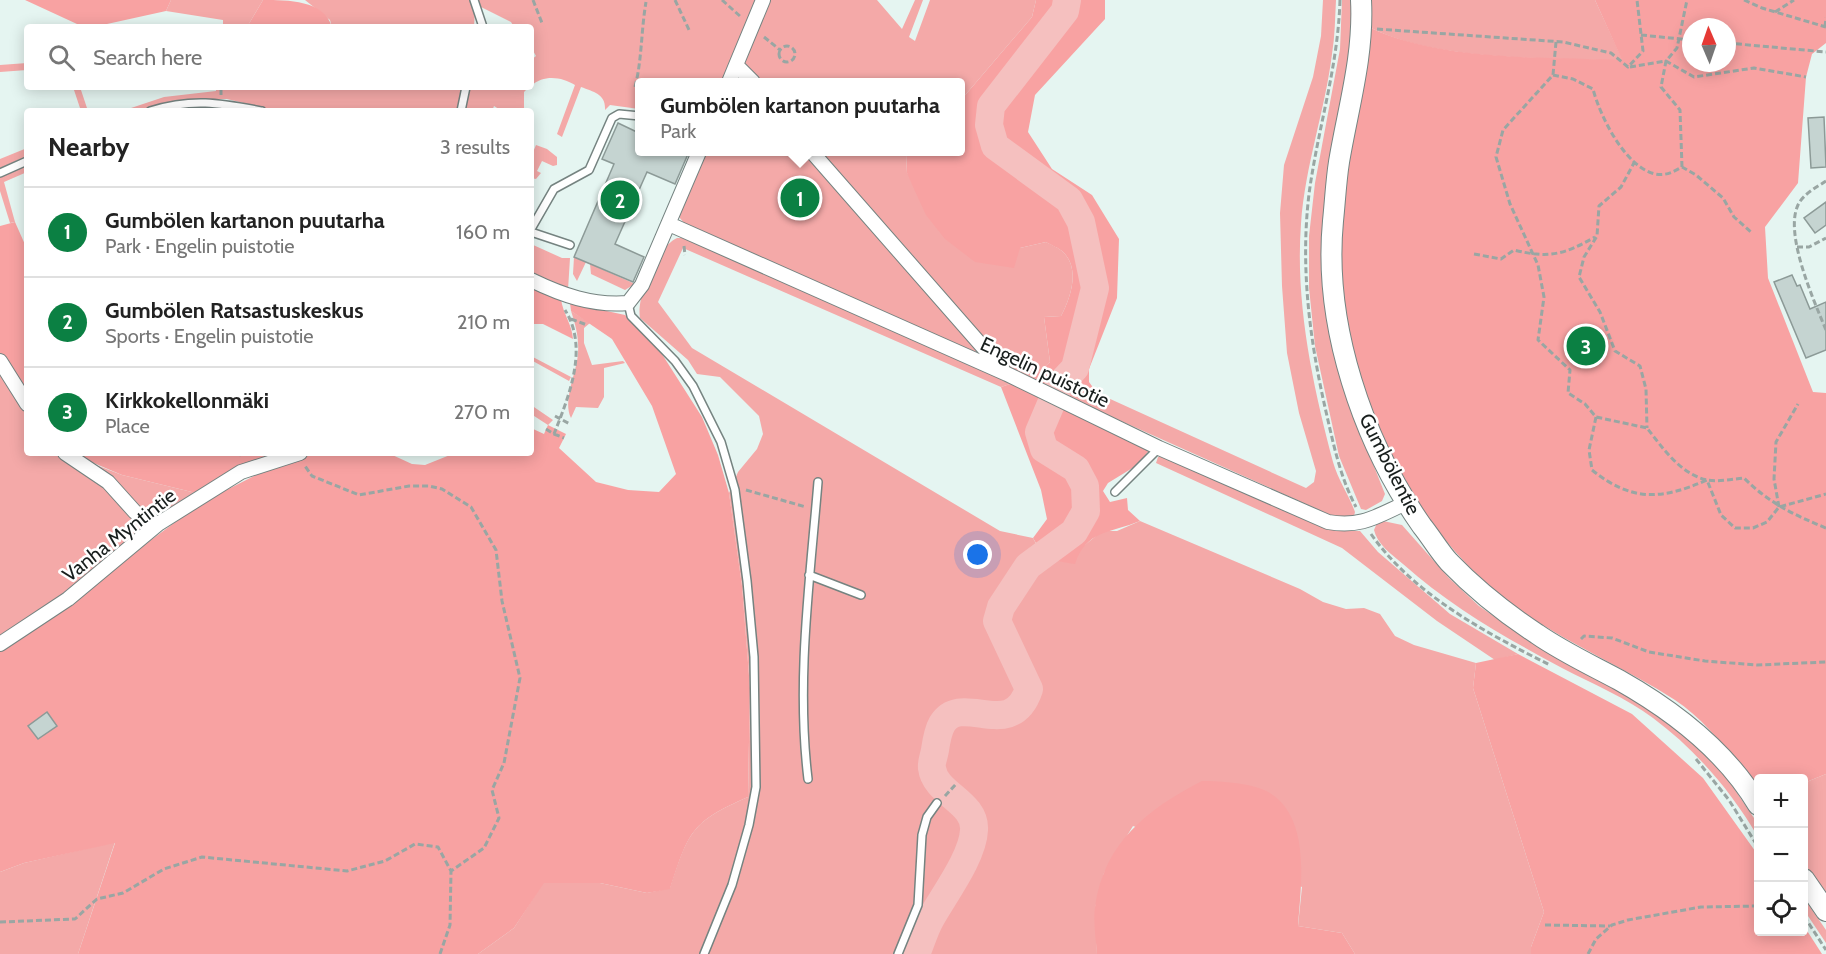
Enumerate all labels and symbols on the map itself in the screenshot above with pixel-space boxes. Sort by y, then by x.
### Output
north arrow [1682,18,1736,72]
pin: 1 [780,176,820,220]
pin: 2 [600,178,640,222]
pin: 3 [1566,324,1606,368]
street label: Engelin puistotie [977,332,1113,412]
street label: Gumbölentie [1354,409,1426,519]
street label: Vanha Myntintie [58,483,180,587]
your location [963,540,992,569]

